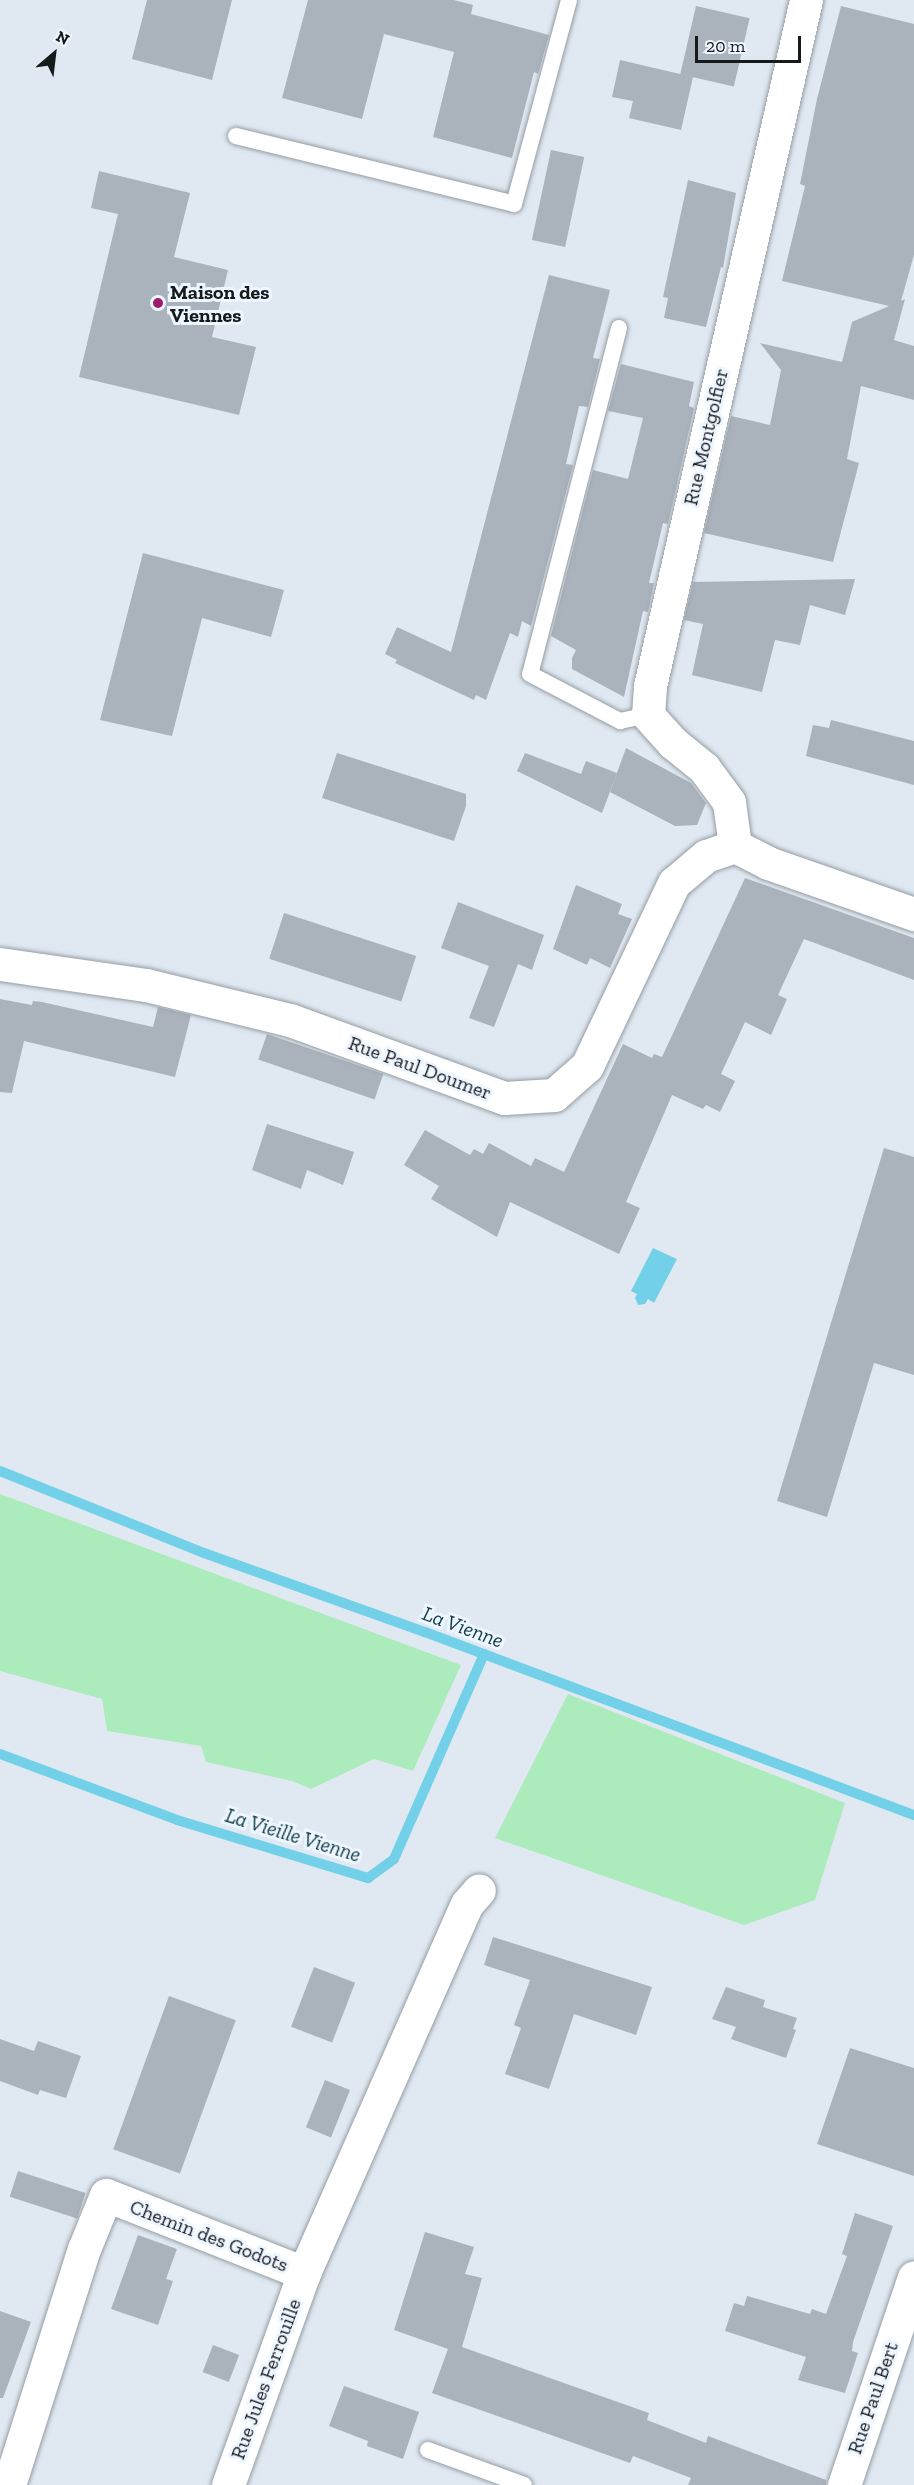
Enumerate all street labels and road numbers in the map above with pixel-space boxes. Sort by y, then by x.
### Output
street label: Rue Montgolfier [679,366,733,508]
street label: Rue Paul Doumer [345,1031,495,1105]
street label: Chemin des Godots [126,2195,292,2277]
street label: Rue Jules Ferrouille [226,2295,306,2463]
street label: Rue Paul Bert [843,2339,903,2457]

